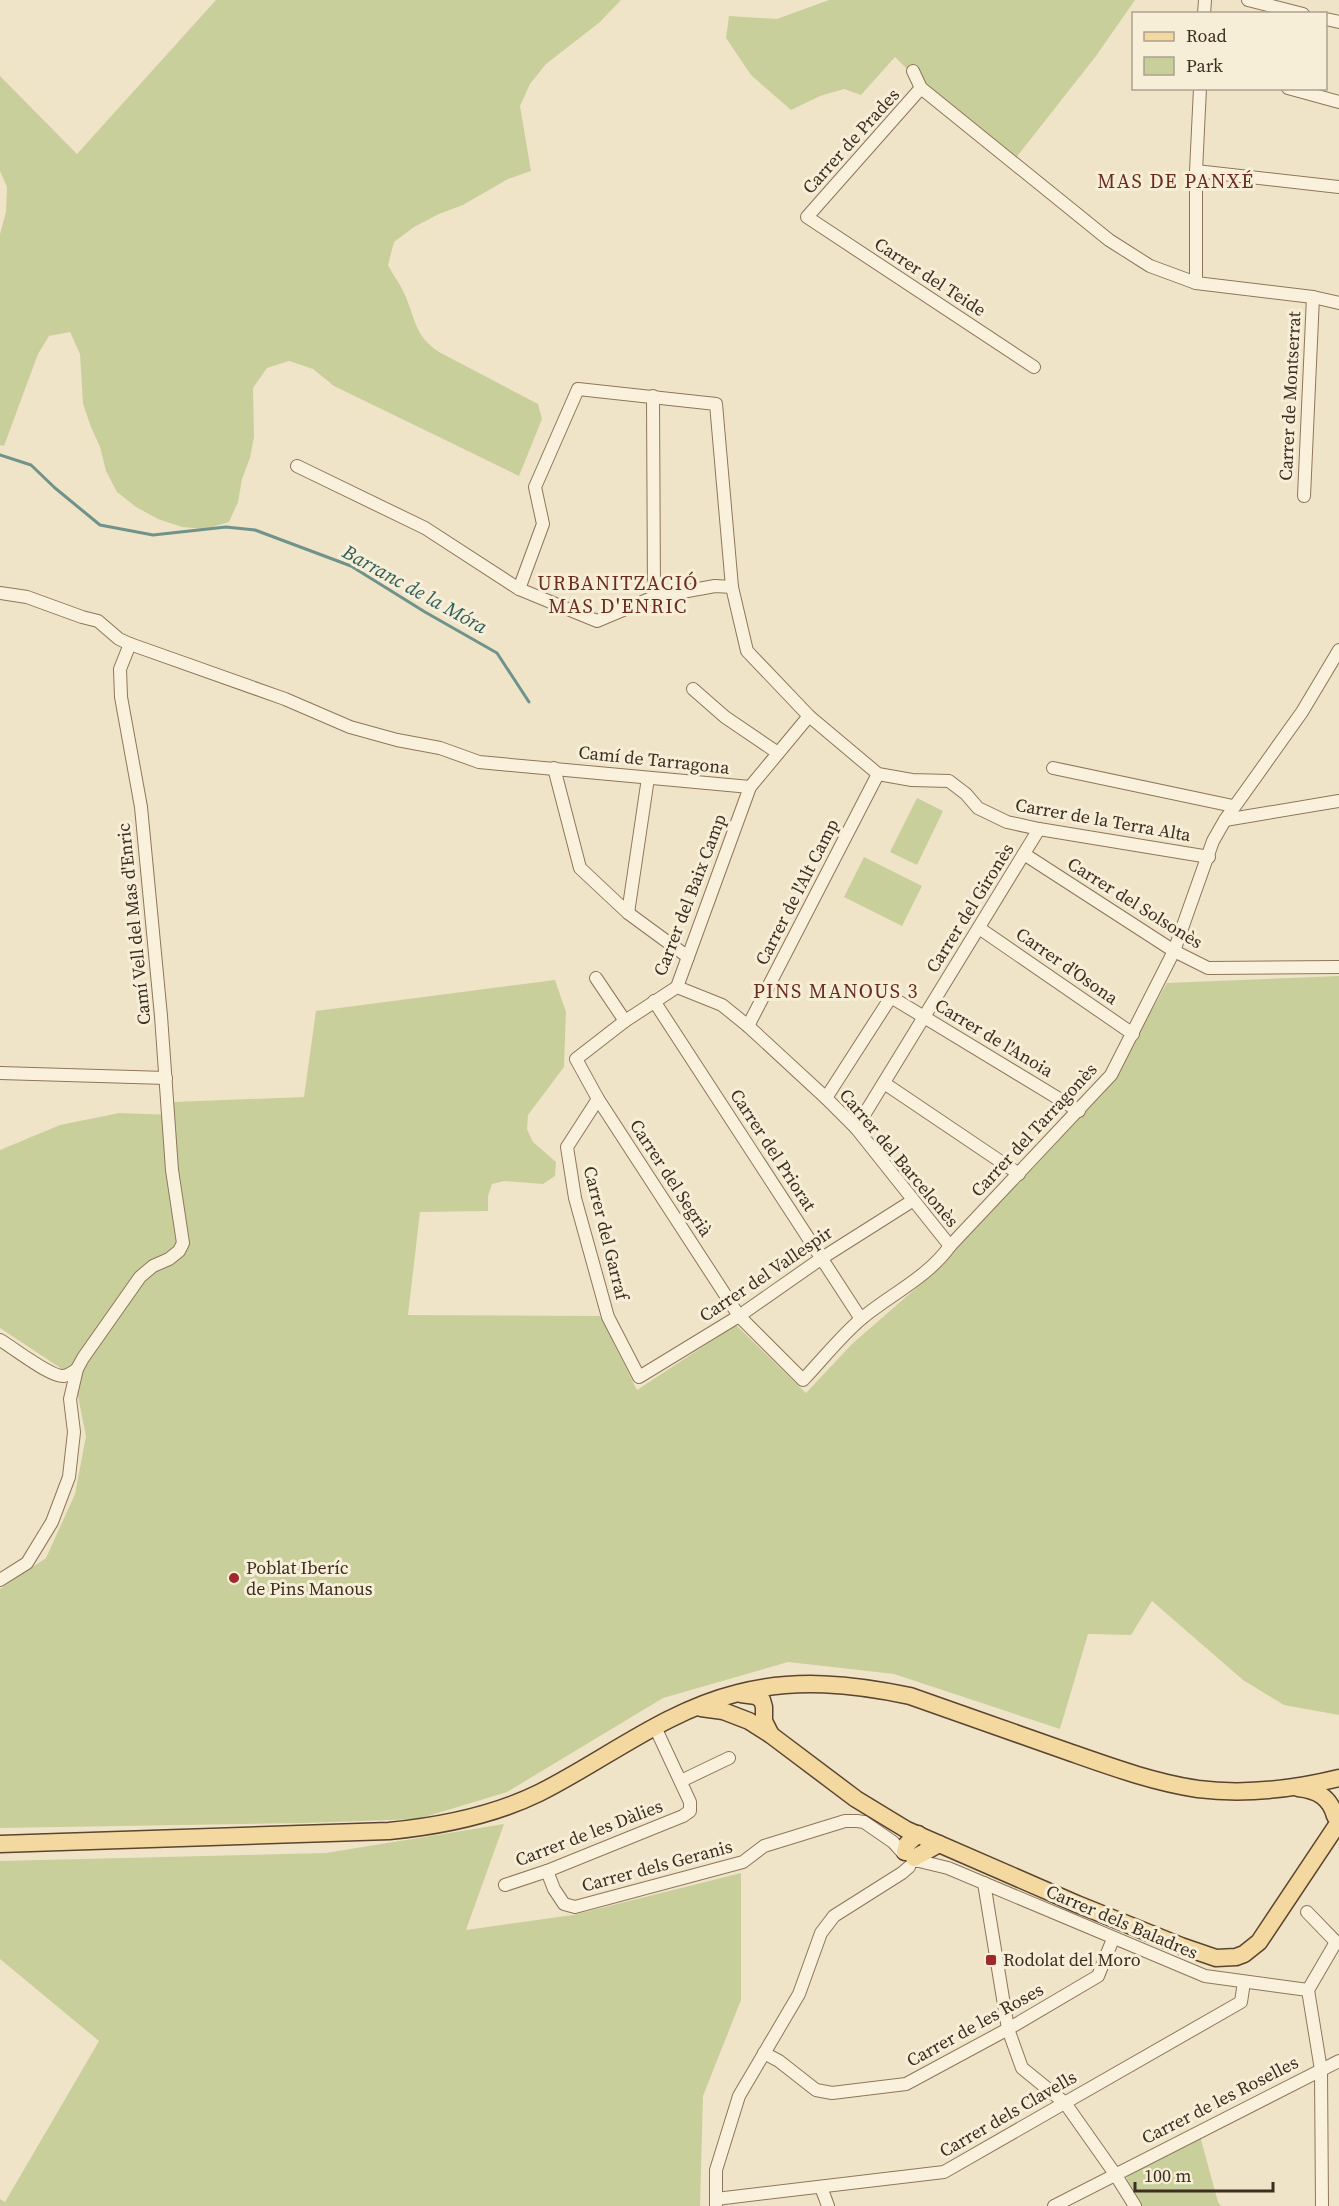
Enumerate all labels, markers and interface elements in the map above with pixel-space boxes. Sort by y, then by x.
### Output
legend [1132,12,1327,90]
text: Road [1186,23,1227,48]
text: Park [1186,53,1223,78]
street label: Carrer de Prades [796,82,905,199]
district label: MAS DE PANXÉ [1097,167,1255,195]
street label: Carrer del Teide [870,231,991,322]
street label: Carrer de Montserrat [1273,311,1306,481]
water label: Barranc de la Móra [337,537,493,641]
district label: URBANITZACIÓ MAS D'ENRIC [537,569,699,620]
street label: Camí de Tarragona [577,739,732,780]
street label: Carrer de la Terra Alta [1013,792,1194,847]
street label: Carrer del Baix Camp [647,810,732,979]
street label: Carrer de l'Alt Camp [749,814,844,969]
street label: Camí Vell del Mas d'Enric [110,822,157,1026]
street label: Carrer del Gironès [920,838,1020,977]
street label: Carrer del Solsonès [1063,851,1208,954]
street label: Carrer d'Osona [1011,921,1124,1011]
district label: PINS MANOUS 3 [753,977,919,1005]
street label: Carrer de l'Anoia [930,992,1059,1083]
street label: Carrer del Tarragonès [965,1057,1103,1202]
street label: Carrer del Barcelonès [834,1083,965,1232]
street label: Carrer del Priorat [725,1084,822,1216]
street label: Carrer del Segrià [624,1114,719,1242]
street label: Carrer del Garraf [578,1163,636,1304]
street label: Carrer del Vallespir [694,1220,838,1327]
place label: Poblat Iberíc de Pins Manous [246,1555,373,1601]
marker: Poblat Iberíc de Pins Manous [227,1571,241,1585]
street label: Carrer de les Dàlies [511,1793,666,1872]
street label: Carrer dels Geranis [579,1833,735,1898]
street label: Carrer dels Baladres [1043,1878,1202,1965]
place label: Rodolat del Moro [1003,1947,1141,1972]
marker: Rodolat del Moro [984,1953,998,1967]
street label: Carrer de les Roses [902,1976,1048,2073]
street label: Carrer de les Roselles [1137,2049,1302,2150]
street label: Carrer dels Clavells [935,2064,1081,2163]
scale bar [1135,2155,1273,2193]
text: 100 m [1144,2163,1191,2188]

